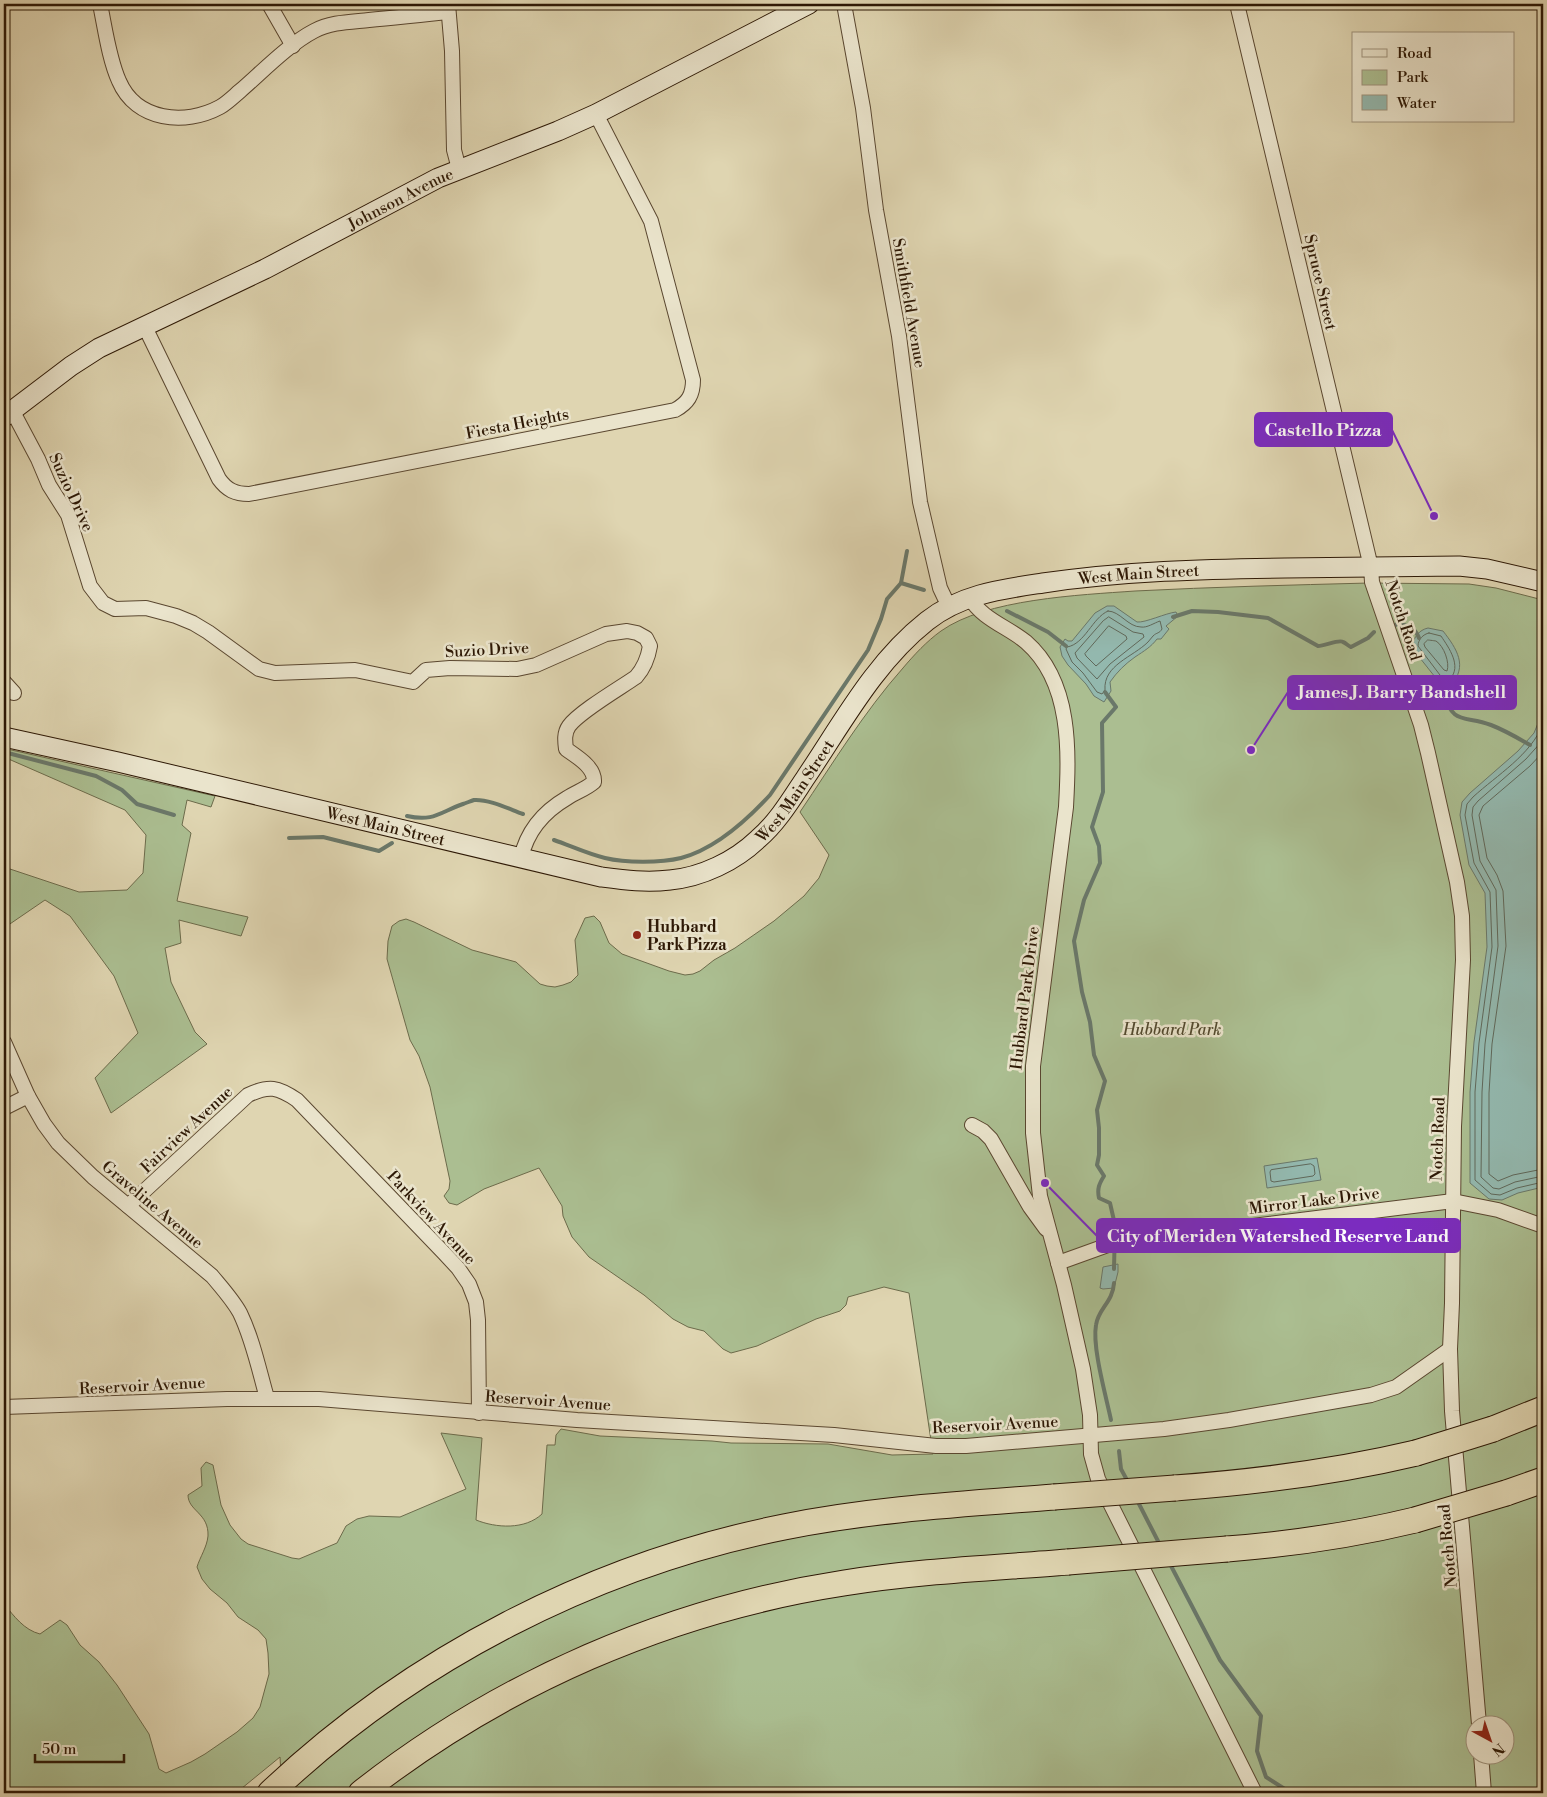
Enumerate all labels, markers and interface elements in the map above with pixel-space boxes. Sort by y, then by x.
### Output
legend [1352,32,1514,122]
text: Road [1397,44,1432,63]
text: Park [1397,68,1429,87]
text: Water [1396,94,1437,113]
street label: Johnson Avenue [343,164,456,235]
street label: Spruce Street [1299,232,1341,332]
street label: Smithfield Avenue [888,237,930,370]
street label: Fiesta Heights [464,404,571,444]
callout: Castello Pizza [1255,413,1392,446]
text: Castello Pizza [1264,419,1382,442]
street label: Suzio Drive [44,450,98,535]
street label: West Main Street [1076,561,1200,589]
street label: Notch Road [1381,577,1426,663]
street label: Suzio Drive [444,638,530,662]
callout: James J. Barry Bandshell [1288,676,1516,709]
text: James J. Barry Bandshell [1295,681,1506,704]
street label: West Main Street [751,736,839,848]
street label: West Main Street [323,803,447,851]
place label: Hubbard Park Pizza [647,917,727,955]
street label: Hubbard Park Drive [1006,925,1044,1071]
marker: Hubbard Park Pizza [631,929,643,941]
park label: Hubbard Park [1122,1020,1221,1040]
street label: Fairview Avenue [136,1082,237,1178]
street label: Notch Road [1427,1097,1449,1181]
street label: Graveline Avenue [98,1157,207,1253]
street label: Parkview Avenue [382,1166,480,1269]
street label: Mirror Lake Drive [1248,1183,1381,1219]
callout: City of Meriden Watershed Reserve Land [1097,1219,1460,1252]
text: City of Meriden Watershed Reserve Land [1107,1225,1449,1248]
street label: Reservoir Avenue [78,1373,206,1399]
street label: Reservoir Avenue [484,1387,612,1415]
street label: Reservoir Avenue [931,1412,1059,1438]
street label: Notch Road [1434,1503,1462,1589]
north arrow [1464,1714,1514,1764]
scale bar [35,1732,124,1764]
text: N [1488,1739,1508,1760]
text: 50 m [42,1740,76,1759]

